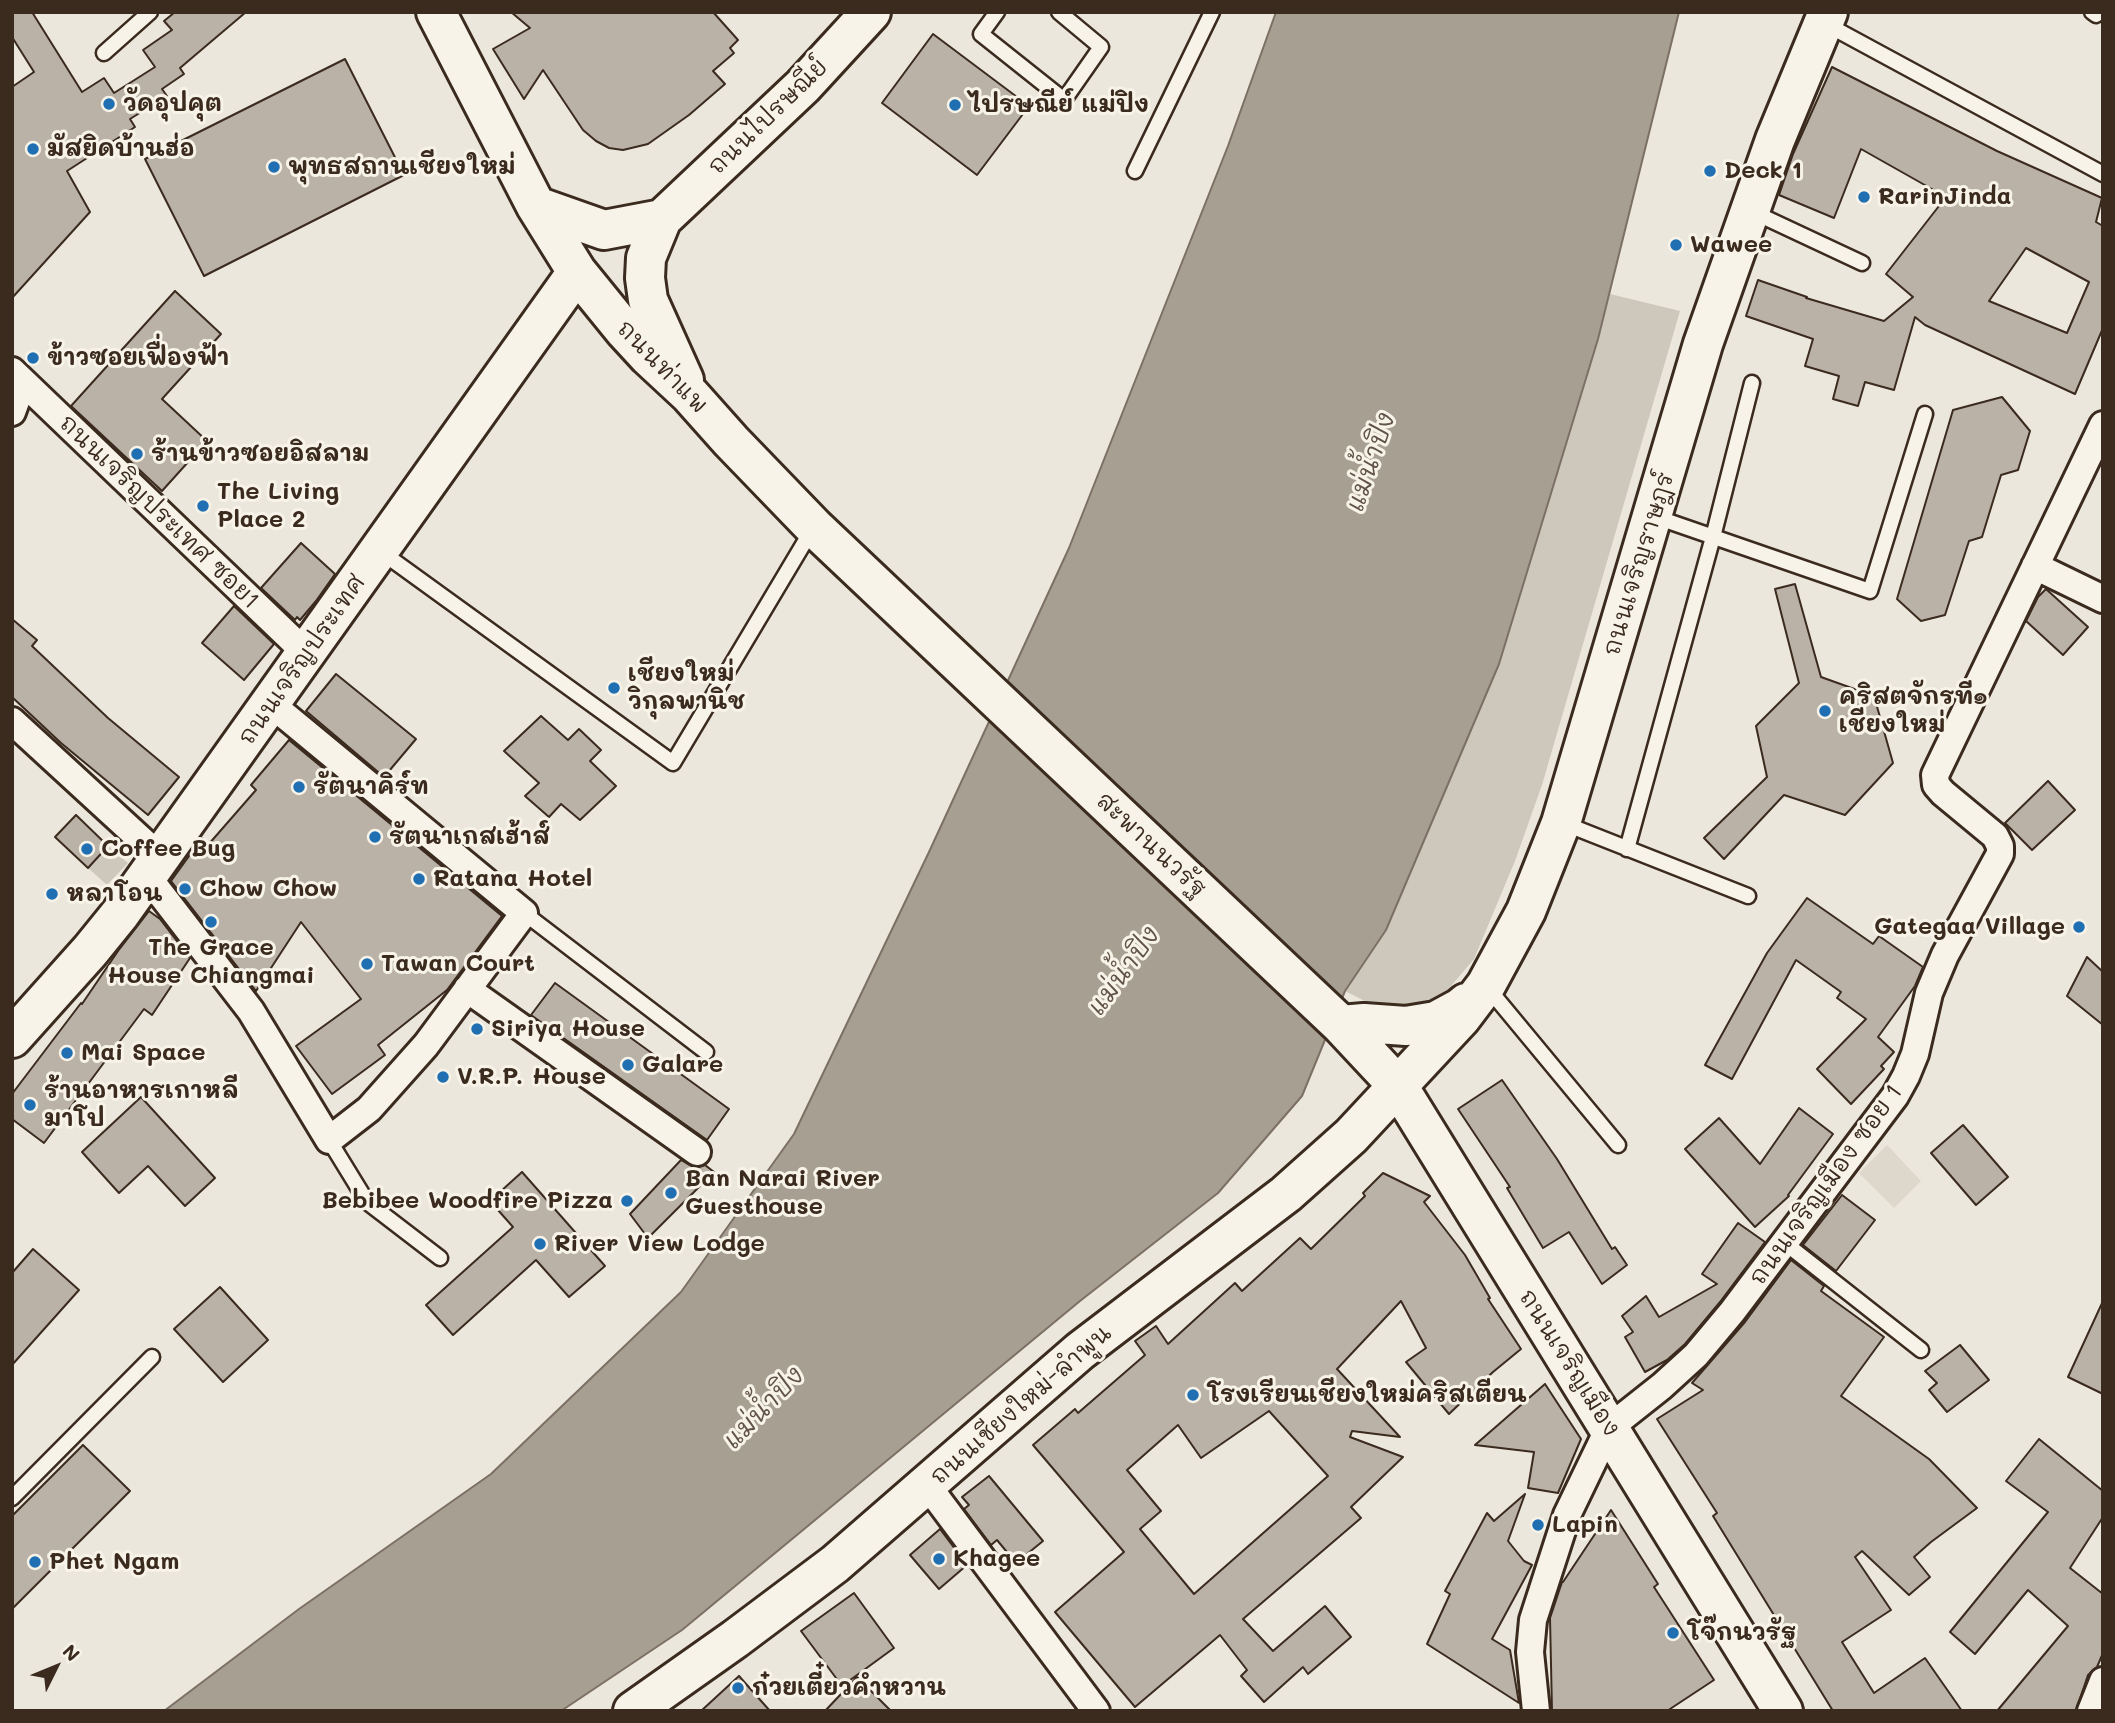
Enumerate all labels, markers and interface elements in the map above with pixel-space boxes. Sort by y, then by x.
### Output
street label: ถนนไปรษณีย์ [702,53,834,181]
place label: วัดอุปคุต [123,90,222,118]
place label: ไปรษณีย์ แม่ปิง [969,91,1149,119]
marker: วัดอุปคุต [101,96,117,112]
marker: ไปรษณีย์ แม่ปิง [947,97,963,113]
place label: มัสยิดบ้านฮ่อ [47,135,195,163]
marker: มัสยิดบ้านฮ่อ [25,141,41,157]
place label: พุทธสถานเชียงใหม่ [288,153,516,181]
place label: Deck 1 [1724,157,1802,185]
marker: พุทธสถานเชียงใหม่ [266,159,282,175]
marker: Deck 1 [1702,163,1718,179]
place label: RarinJinda [1878,183,2011,211]
marker: RarinJinda [1856,189,1872,205]
place label: Wawee [1690,231,1772,259]
marker: Wawee [1668,237,1684,253]
street label: ถนนท่าแพ [610,314,714,420]
place label: ข้าวซอยเฟื่องฟ้า [47,344,229,372]
marker: ข้าวซอยเฟื่องฟ้า [25,350,41,366]
street label: ถนนเจริญประเทศ ซอย1 [53,409,265,615]
water label: แม่น้ำปิง [1340,409,1402,515]
place label: ร้านข้าวซอยอิสลาม [151,440,369,468]
marker: ร้านข้าวซอยอิสลาม [129,446,145,462]
street label: ถนนเจริญราษฎร์ [1597,469,1681,659]
place label: The Living Place 2 [217,478,339,534]
marker: The Living Place 2 [195,498,211,514]
street label: ถนนเจริญประเทศ [232,569,372,751]
place label: เชียงใหม่ วิกุลพานิช [628,660,745,716]
marker: เชียงใหม่ วิกุลพานิช [606,680,622,696]
place label: คริสตจักรที๑ เชียงใหม่ [1839,683,1987,739]
marker: คริสตจักรที๑ เชียงใหม่ [1817,703,1833,719]
place label: รัตนาคิร์ท [313,773,429,801]
marker: รัตนาคิร์ท [291,779,307,795]
street label: สะพานนวรัฐ [1090,786,1212,904]
place label: รัตนาเกสเฮ้าส์ [389,823,550,851]
marker: รัตนาเกสเฮ้าส์ [367,829,383,845]
place label: Coffee Bug [101,835,235,863]
marker: Coffee Bug [79,841,95,857]
place label: Ratana Hotel [433,865,592,893]
marker: Ratana Hotel [411,871,427,887]
place label: Chow Chow [199,875,337,903]
place label: หลาโอน [66,880,162,908]
marker: Chow Chow [177,881,193,897]
marker: หลาโอน [44,886,60,902]
place label: Gategaa Village [1874,913,2065,941]
marker: The Grace House Chiangmai [203,914,219,930]
marker: Gategaa Village [2071,919,2087,935]
water label: แม่น้ำปิง [1081,920,1167,1022]
place label: The Grace House Chiangmai [107,934,315,990]
place label: Tawan Court [381,950,535,978]
marker: Tawan Court [359,956,375,972]
place label: Siriya House [491,1015,645,1043]
marker: Siriya House [469,1021,485,1037]
place label: Mai Space [81,1039,205,1067]
marker: Mai Space [59,1045,75,1061]
place label: Galare [642,1051,723,1079]
marker: Galare [620,1057,636,1073]
place label: V.R.P. House [457,1063,606,1091]
marker: V.R.P. House [435,1069,451,1085]
place label: ร้านอาหารเกาหลี มาโป [44,1077,239,1133]
street label: ถนนเจริญเมือง ซอย 1 [1743,1079,1909,1291]
marker: ร้านอาหารเกาหลี มาโป [22,1097,38,1113]
place label: Ban Narai River Guesthouse [685,1165,880,1221]
marker: Ban Narai River Guesthouse [663,1185,679,1201]
place label: Bebibee Woodfire Pizza [322,1187,613,1215]
marker: Bebibee Woodfire Pizza [619,1193,635,1209]
place label: River View Lodge [554,1230,765,1258]
marker: River View Lodge [532,1236,548,1252]
street label: ถนนเจริญเมือง [1512,1284,1626,1442]
street label: ถนนเชียงใหม่-ลำพูน [925,1319,1117,1491]
water label: แม่น้ำปิง [717,1360,811,1456]
place label: โรงเรียนเชียงใหม่คริสเตียน [1207,1381,1527,1409]
marker: โรงเรียนเชียงใหม่คริสเตียน [1185,1387,1201,1403]
place label: Lapin [1552,1511,1618,1539]
marker: Lapin [1530,1517,1546,1533]
place label: Khagee [953,1545,1040,1573]
place label: Phet Ngam [49,1548,179,1576]
marker: Khagee [931,1551,947,1567]
marker: Phet Ngam [27,1554,43,1570]
place label: โจ๊กนวรัฐ [1687,1619,1796,1647]
marker: โจ๊กนวรัฐ [1665,1625,1681,1641]
north arrow [21,1632,91,1702]
text: N [58,1639,86,1666]
place label: ก๋วยเตี๋ยวคำหวาน [752,1674,946,1702]
marker: ก๋วยเตี๋ยวคำหวาน [730,1680,746,1696]

